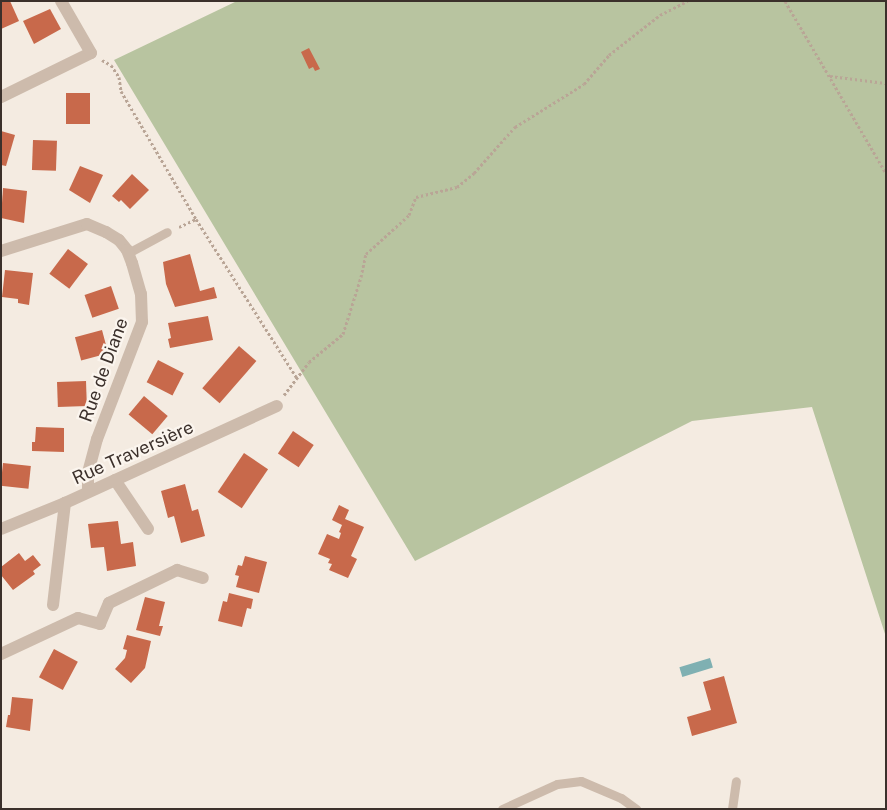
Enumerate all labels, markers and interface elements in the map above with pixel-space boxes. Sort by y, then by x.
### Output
street label: Rue de Diane [75,315,133,425]
street label: Rue Traversière [69,417,197,489]

